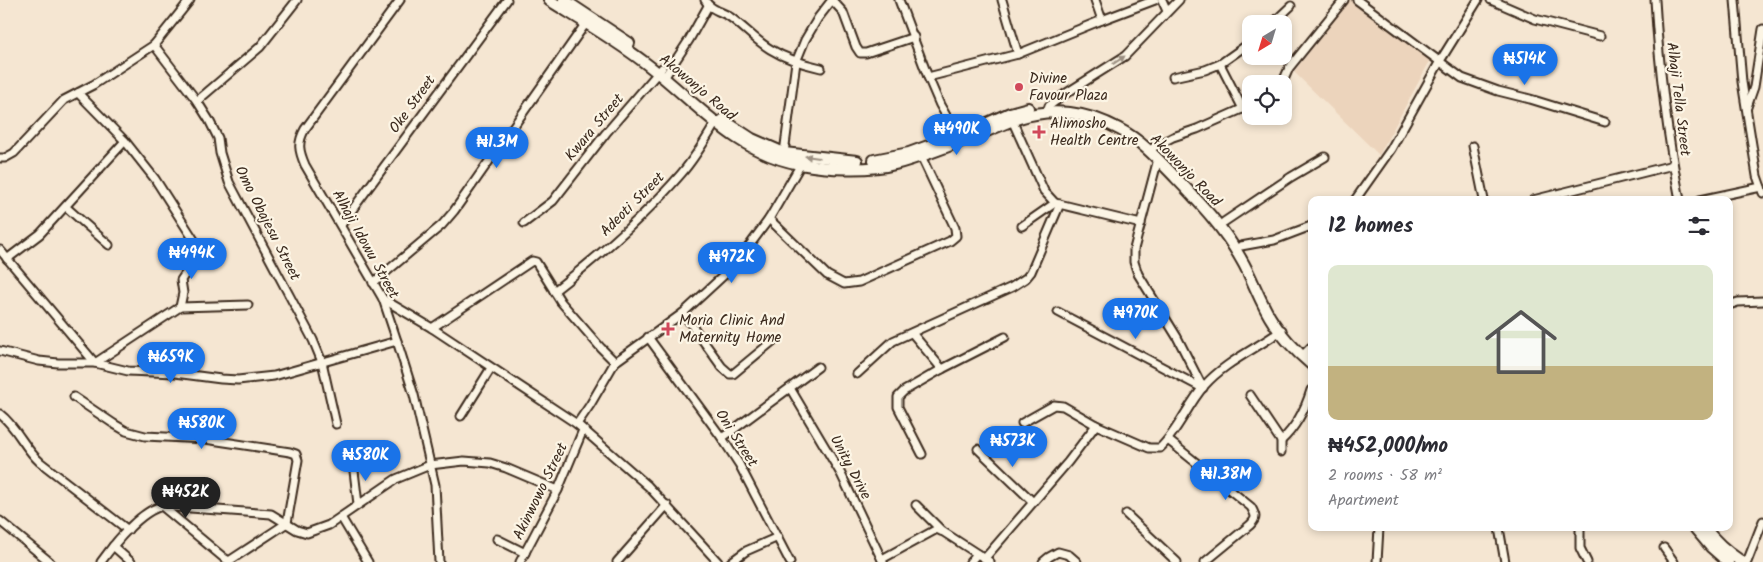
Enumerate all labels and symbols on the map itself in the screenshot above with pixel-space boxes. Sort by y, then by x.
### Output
north arrow [1242,15,1292,65]
street label: Alhaji Tella Street [1659,41,1697,158]
pin: ₦514K [1490,44,1560,86]
street label: Akowonjo Road [653,48,742,128]
one-way arrow [1112,55,1125,64]
place label: Divine Favour Plaza [1029,67,1108,108]
street label: Oke Street [383,70,442,139]
marker: Divine Favour Plaza [1013,81,1025,93]
street label: Kwara Street [559,88,630,167]
place label: Alimosho Health Centre [1050,112,1139,153]
pin: ₦490K [922,114,992,156]
marker: Alimosho Health Centre [1032,125,1046,139]
pin: ₦1.3M [462,126,532,169]
street label: Akowonjo Road [1144,128,1227,213]
one-way arrow [803,153,819,161]
street label: Omo Obajesu Street [228,162,307,285]
street label: Adeoti Street [595,167,671,243]
street label: Alhaji Idowu Street [325,186,405,304]
pin: ₦494K [157,238,227,280]
pin: ₦972K [697,242,767,284]
pin: ₦970K [1101,298,1171,340]
place label: Moria Clinic And Maternity Home [679,309,785,350]
marker: Moria Clinic And Maternity Home [661,322,675,336]
pin: ₦659K [136,342,206,384]
street label: Oni Street [708,405,764,472]
pin: ₦580K [167,408,237,450]
pin: ₦573K [978,426,1048,468]
street label: Unity Drive [823,431,877,505]
street label: Akinwowo Street [507,439,575,544]
pin: ₦580K [331,440,401,482]
pin: ₦1.38M [1185,458,1267,501]
pin: ₦452K [151,476,221,519]

